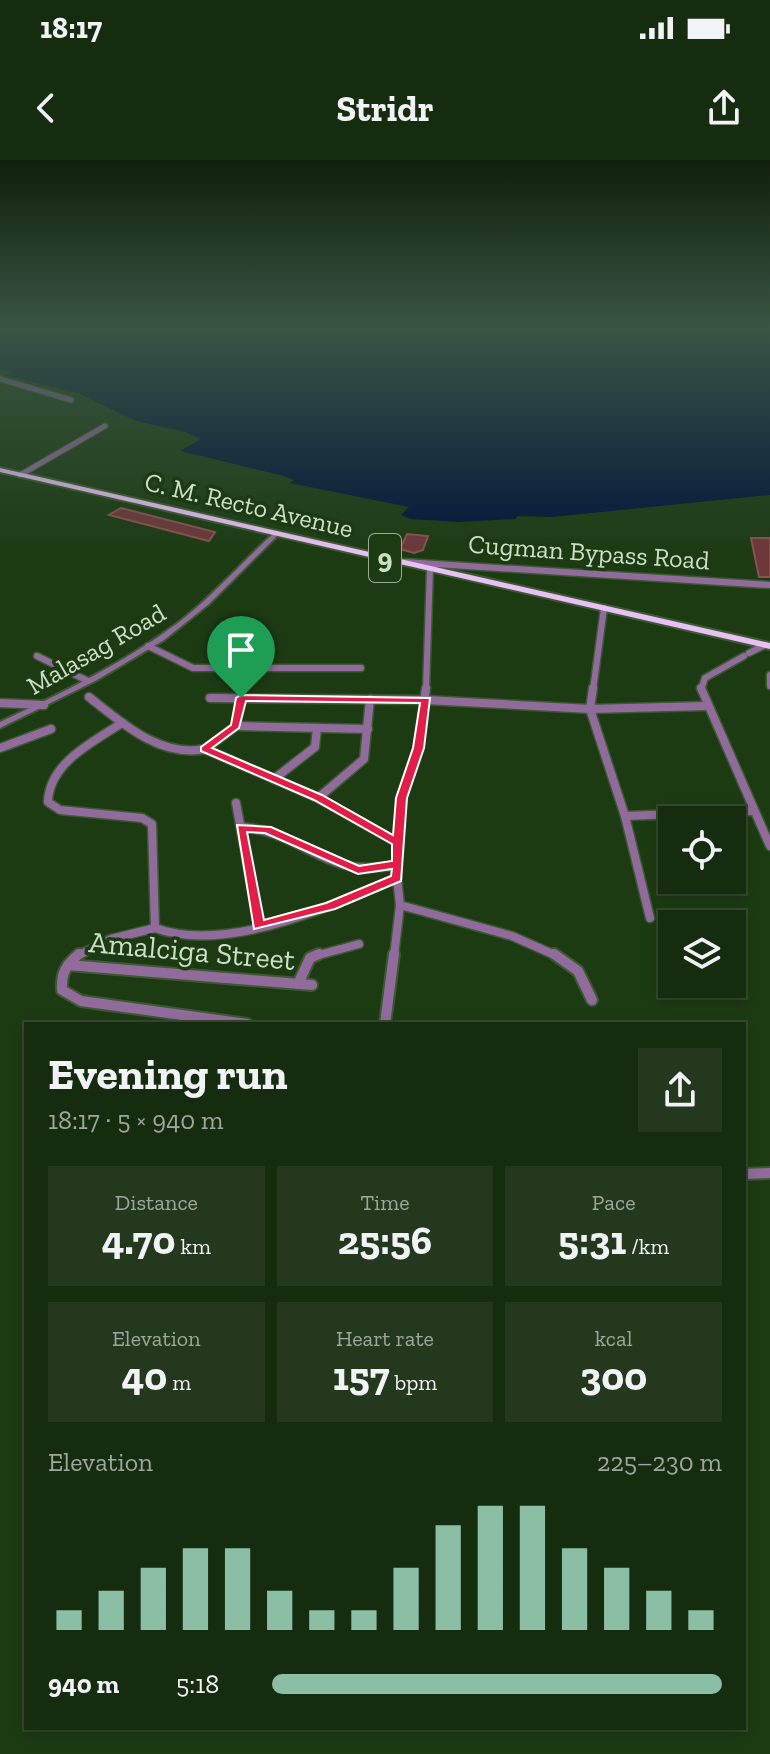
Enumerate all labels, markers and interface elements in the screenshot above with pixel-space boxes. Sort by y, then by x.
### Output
text: 18:17 [40,10,102,46]
icon: back [24,86,68,130]
icon: share [702,86,746,130]
text: Stridr [336,87,434,130]
street label: C. M. Recto Avenue [142,465,356,545]
street label: Cugman Bypass Road [467,528,711,576]
road number: 9 [369,534,401,582]
street label: Malasag Road [21,596,171,702]
pin [207,616,275,698]
icon: arrive [219,628,263,672]
map controls [658,806,746,998]
button: locate [658,806,746,894]
button: layers [658,910,746,998]
street label: Amalciga Street [87,924,297,978]
text: Evening run [48,1047,288,1100]
button: share [638,1048,722,1132]
text: 18:17 · 5 × 940 m [48,1104,223,1136]
text: Distance [115,1189,198,1216]
text: Time [360,1189,410,1216]
text: Pace [592,1189,635,1216]
text: 4.70 [102,1216,175,1264]
text: 25:56 [338,1216,432,1264]
text: 5:31 [558,1216,626,1264]
text: km [175,1233,211,1260]
text: /km [626,1233,669,1260]
text: Elevation [112,1325,201,1352]
text: Heart rate [336,1325,434,1352]
text: kcal [595,1325,633,1352]
text: 40 [121,1352,167,1400]
text: 157 [333,1352,389,1400]
text: 300 [580,1352,647,1400]
text: m [167,1369,191,1396]
text: bpm [389,1369,437,1396]
text: Elevation [48,1446,153,1478]
text: 225–230 m [597,1446,722,1478]
text: 940 m [48,1668,119,1700]
text: 5:18 [176,1668,219,1700]

